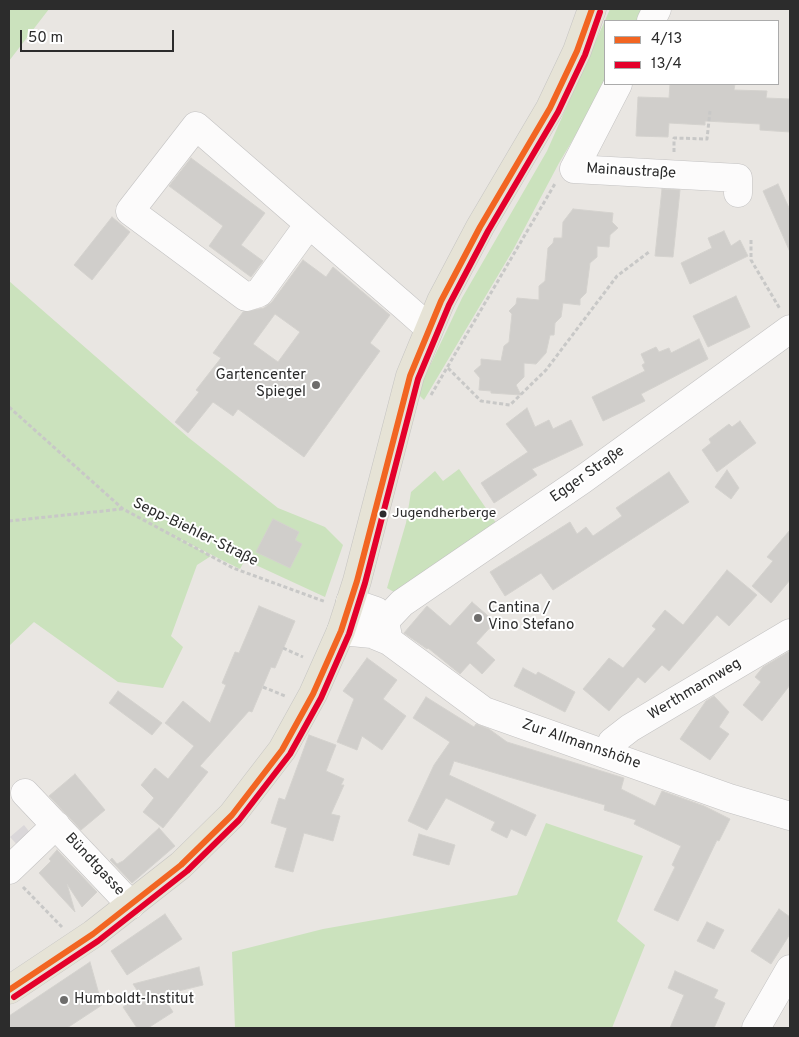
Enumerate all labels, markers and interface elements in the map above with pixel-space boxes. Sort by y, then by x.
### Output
scale bar [22,20,176,52]
legend [604,20,779,85]
text: 50 m [28,29,63,48]
text: 4/13 [651,30,682,49]
text: 13/4 [651,55,682,74]
street label: Mainaustraße [586,161,676,183]
place label: Gartencenter Spiegel [215,367,306,402]
marker: Gartencenter Spiegel [310,379,322,391]
street label: Egger Straße [547,443,629,507]
street label: Sepp-Biehler-Straße [129,495,261,571]
place label: Jugendherberge [392,506,496,522]
marker: Jugendherberge [378,509,388,519]
place label: Cantina / Vino Stefano [488,600,574,635]
marker: Cantina / Vino Stefano [472,612,484,624]
street label: Werthmannweg [645,655,745,725]
street label: Zur Allmannshöhe [519,716,643,774]
street label: Bündtgasse [60,830,128,900]
place label: Humboldt-Institut [74,991,194,1009]
marker: Humboldt-Institut [58,994,70,1006]

